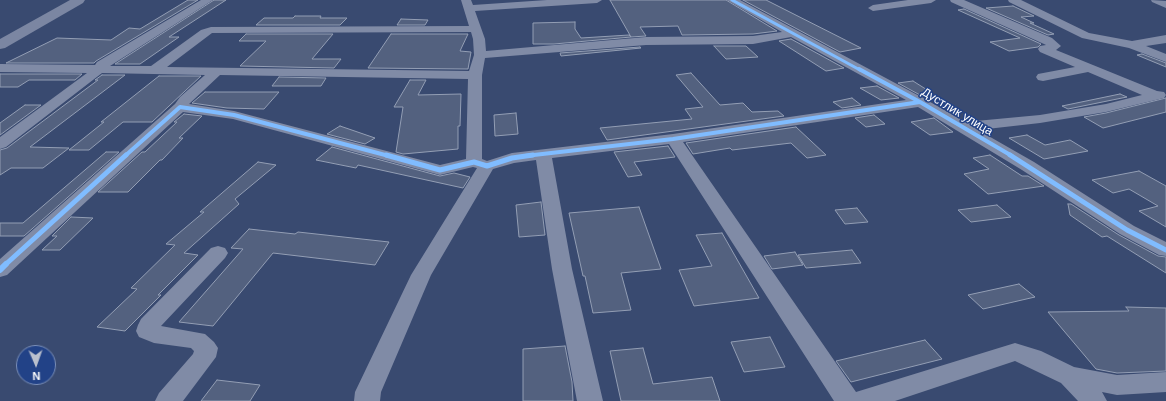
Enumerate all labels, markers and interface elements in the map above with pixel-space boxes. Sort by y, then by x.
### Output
street label: Дустлик улица [919,85,995,139]
north arrow [16,345,56,385]
text: N [32,370,41,382]

